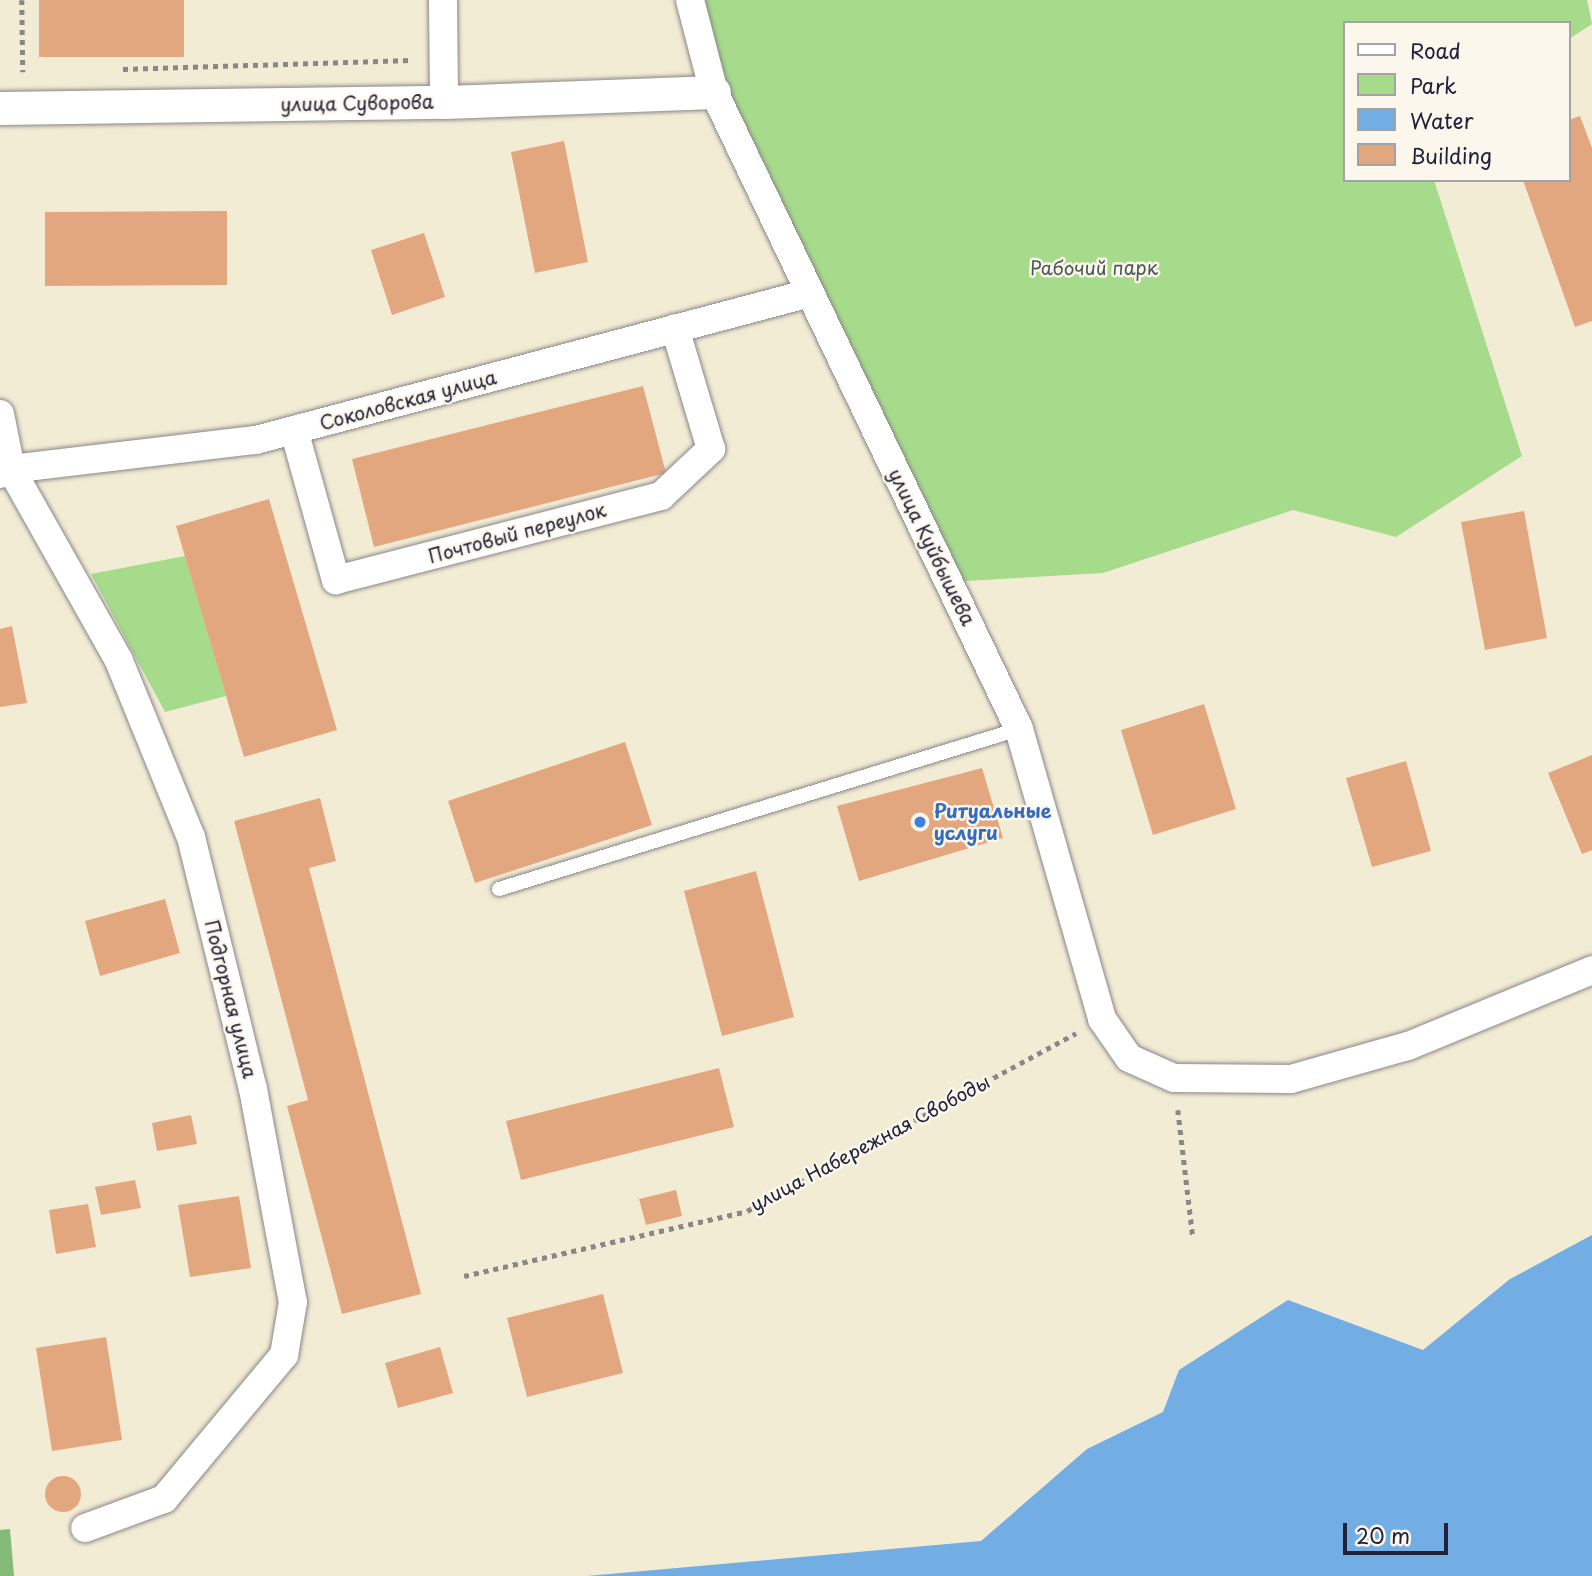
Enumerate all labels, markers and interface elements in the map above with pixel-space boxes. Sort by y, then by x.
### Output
legend [1344,21,1571,182]
text: Road [1410,34,1461,66]
text: Park [1410,69,1457,101]
street label: улица Суворова [280,90,434,116]
text: Water [1410,104,1473,136]
text: Building [1410,139,1492,171]
park label: Рабочий парк [1030,257,1158,279]
street label: Соколовская улица [317,365,499,435]
street label: улица Куйбышева [884,464,980,630]
street label: Почтовый переулок [426,498,608,568]
place label: Ритуальные услуги [934,800,1051,844]
marker: Ритуальные услуги [912,814,928,830]
street label: Подгорная улица [200,917,262,1081]
street label: улица Набережная Свободы [746,1070,994,1216]
scale bar [1347,1510,1452,1554]
text: 20 m [1356,1519,1410,1551]

